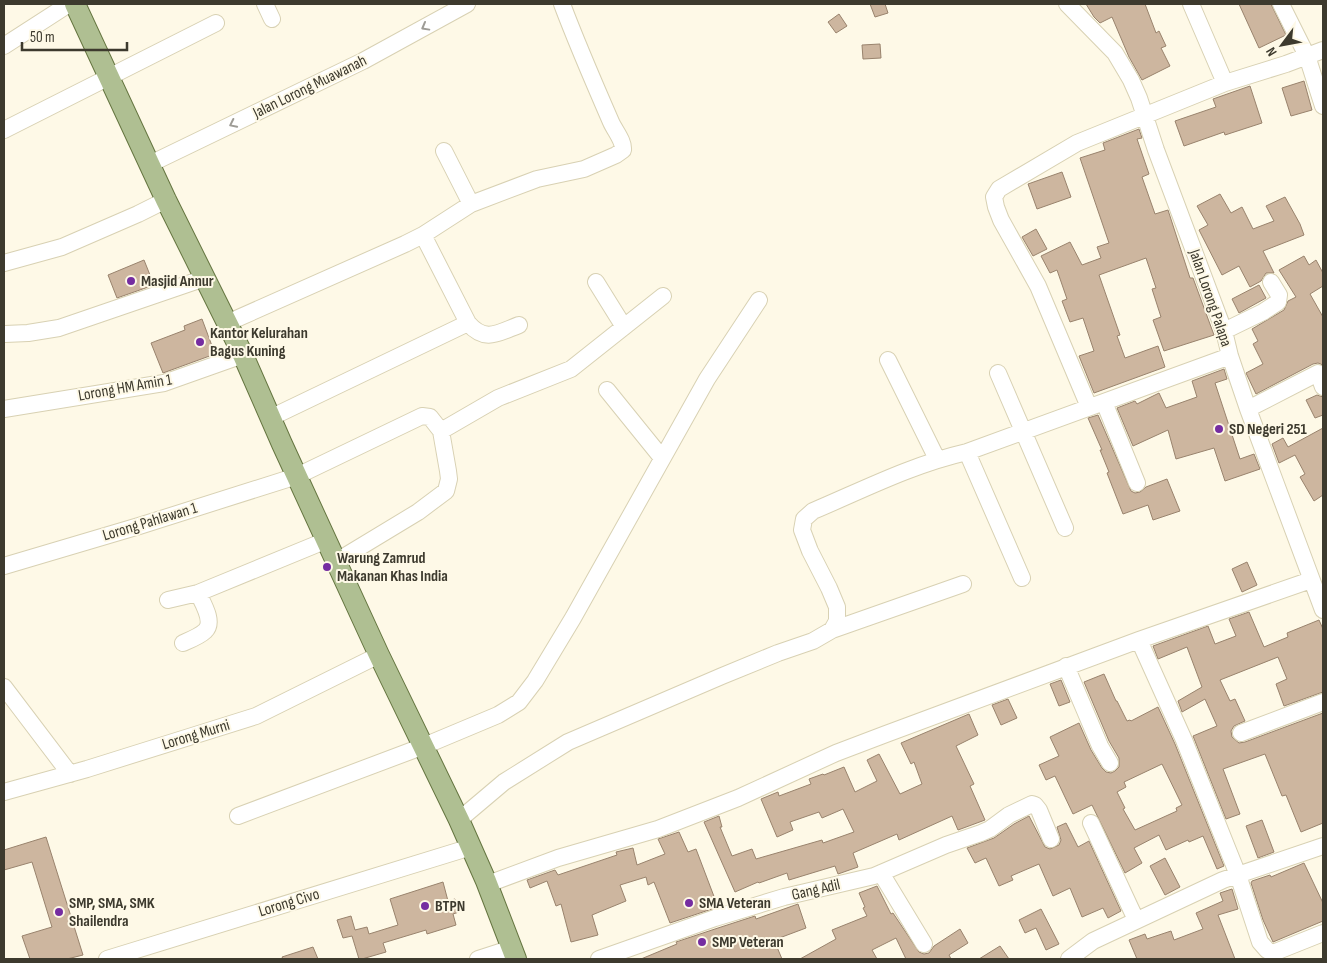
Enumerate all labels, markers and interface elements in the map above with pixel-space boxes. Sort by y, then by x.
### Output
scale bar [22,20,128,52]
north arrow [1257,20,1307,70]
one-way arrow [421,21,430,31]
text: 50 m [30,28,55,47]
text: N [1262,44,1281,59]
street label: Jalan Lorong Muawanah [249,51,370,123]
one-way arrow [229,118,238,129]
street label: Jalan Lorong Palapa [1184,246,1236,349]
place label: Masjid Annur [141,272,214,291]
marker: Masjid Annur [125,275,137,287]
place label: Kantor Kelurahan Bagus Kuning [210,324,308,361]
marker: Kantor Kelurahan Bagus Kuning [194,336,206,348]
street label: Lorong HM Amin 1 [77,370,174,406]
place label: SD Negeri 251 [1229,420,1308,439]
marker: SD Negeri 251 [1213,423,1225,435]
street label: Lorong Pahlawan 1 [101,499,200,545]
place label: Warung Zamrud Makanan Khas India [337,549,448,586]
marker: Warung Zamrud Makanan Khas India [321,561,333,573]
street label: Lorong Murni [160,716,232,754]
street label: Gang Adil [790,875,842,905]
street label: Lorong Civo [256,885,322,921]
place label: SMP, SMA, SMK Shailendra [69,894,155,931]
place label: SMA Veteran [699,894,771,913]
place label: BTPN [435,897,465,916]
marker: SMA Veteran [683,897,695,909]
marker: BTPN [419,900,431,912]
marker: SMP, SMA, SMK Shailendra [53,906,65,918]
place label: SMP Veteran [712,933,784,952]
marker: SMP Veteran [696,936,708,948]

